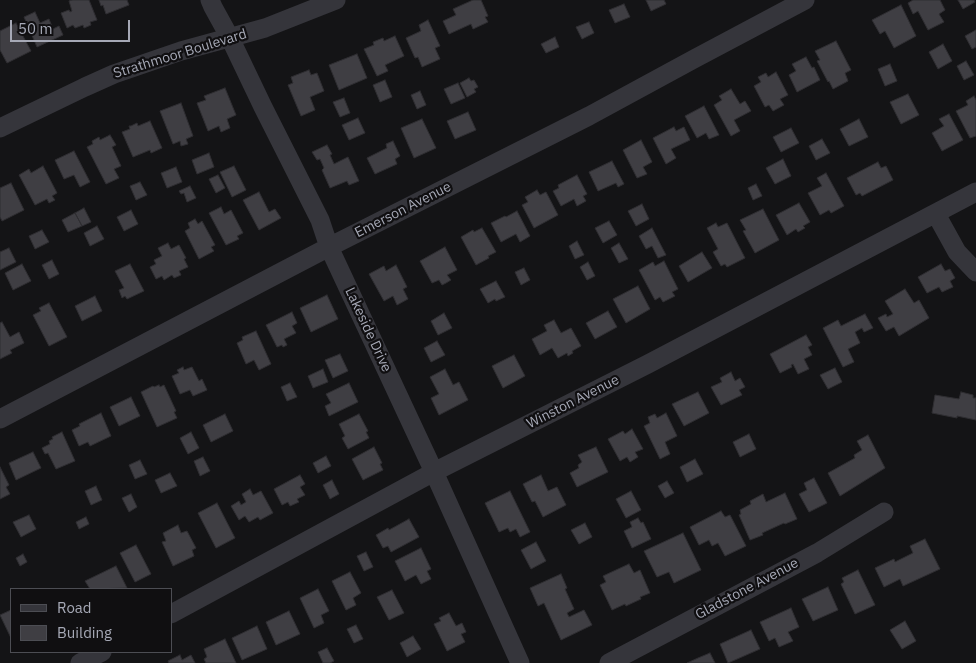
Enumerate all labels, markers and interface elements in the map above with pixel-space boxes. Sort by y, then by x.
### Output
scale bar [12,10,132,42]
text: 50 m [18,19,53,38]
street label: Strathmoor Boulevard [111,26,249,82]
street label: Emerson Avenue [352,178,454,242]
street label: Lakeside Drive [341,285,395,375]
street label: Winston Avenue [524,372,622,432]
street label: Gladstone Avenue [693,555,801,623]
legend [10,588,172,653]
text: Road [57,598,92,617]
text: Building [57,623,112,642]

